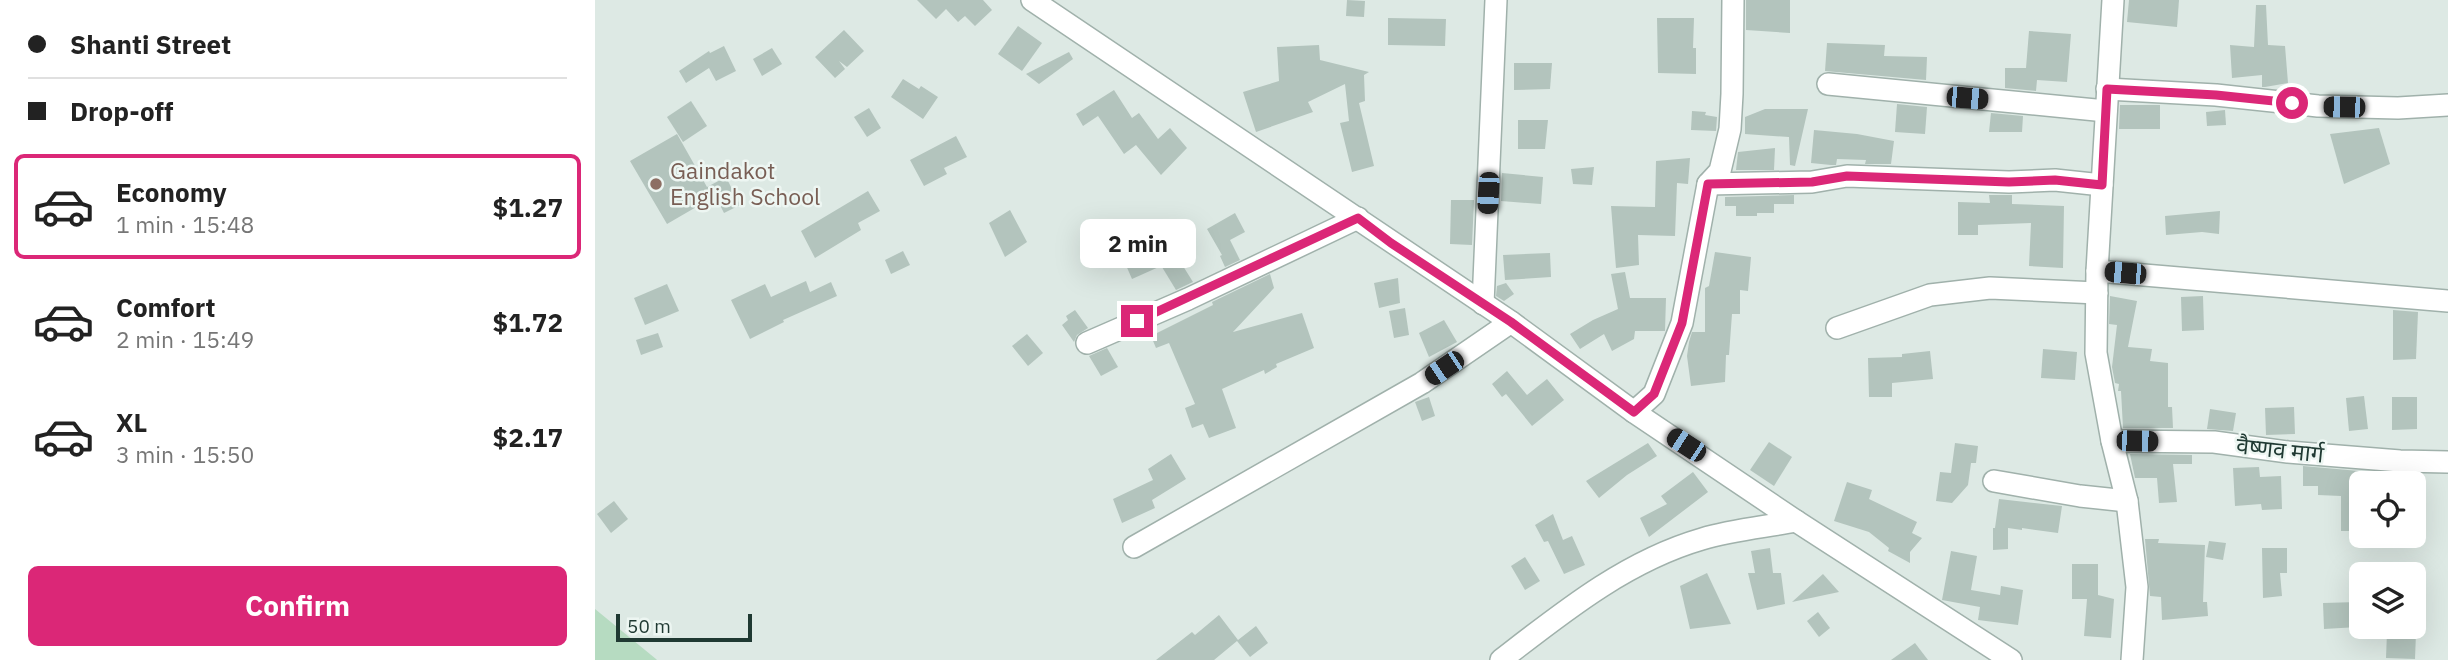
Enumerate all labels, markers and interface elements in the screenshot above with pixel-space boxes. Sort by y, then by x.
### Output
text: Shanti Street [70,27,231,61]
car [1946,86,1989,110]
route start [2276,87,2308,119]
text: Drop-off [70,94,173,128]
car [2323,96,2366,118]
place label: Gaindakot English School [670,155,820,211]
car [1477,171,1500,215]
icon: car [32,175,95,238]
text: Economy [116,175,227,209]
marker: Gaindakot English School [648,176,664,192]
text: $1.27 [493,190,563,224]
text: 1 min · 15:48 [116,209,254,239]
callout: 2 min [1079,219,1195,268]
text: 2 min [1108,228,1168,258]
car [2104,261,2147,285]
icon: car [32,290,95,353]
text: Comfort [116,290,215,324]
text: $1.72 [493,305,563,339]
route end [1121,305,1153,337]
text: 2 min · 15:49 [116,324,254,354]
car [1421,348,1468,388]
icon: car [32,405,95,468]
text: XL [116,405,147,439]
text: $2.17 [493,420,563,454]
car [1663,425,1710,465]
car [2116,430,2159,452]
street label: वैष्णव मार्ग [2235,430,2326,469]
text: 3 min · 15:50 [116,439,254,469]
map controls [2349,471,2426,639]
button: locate [2349,471,2426,548]
button: layers [2349,562,2426,639]
button: Confirm [28,566,567,646]
scale bar [616,611,753,643]
text: 50 m [627,614,671,638]

